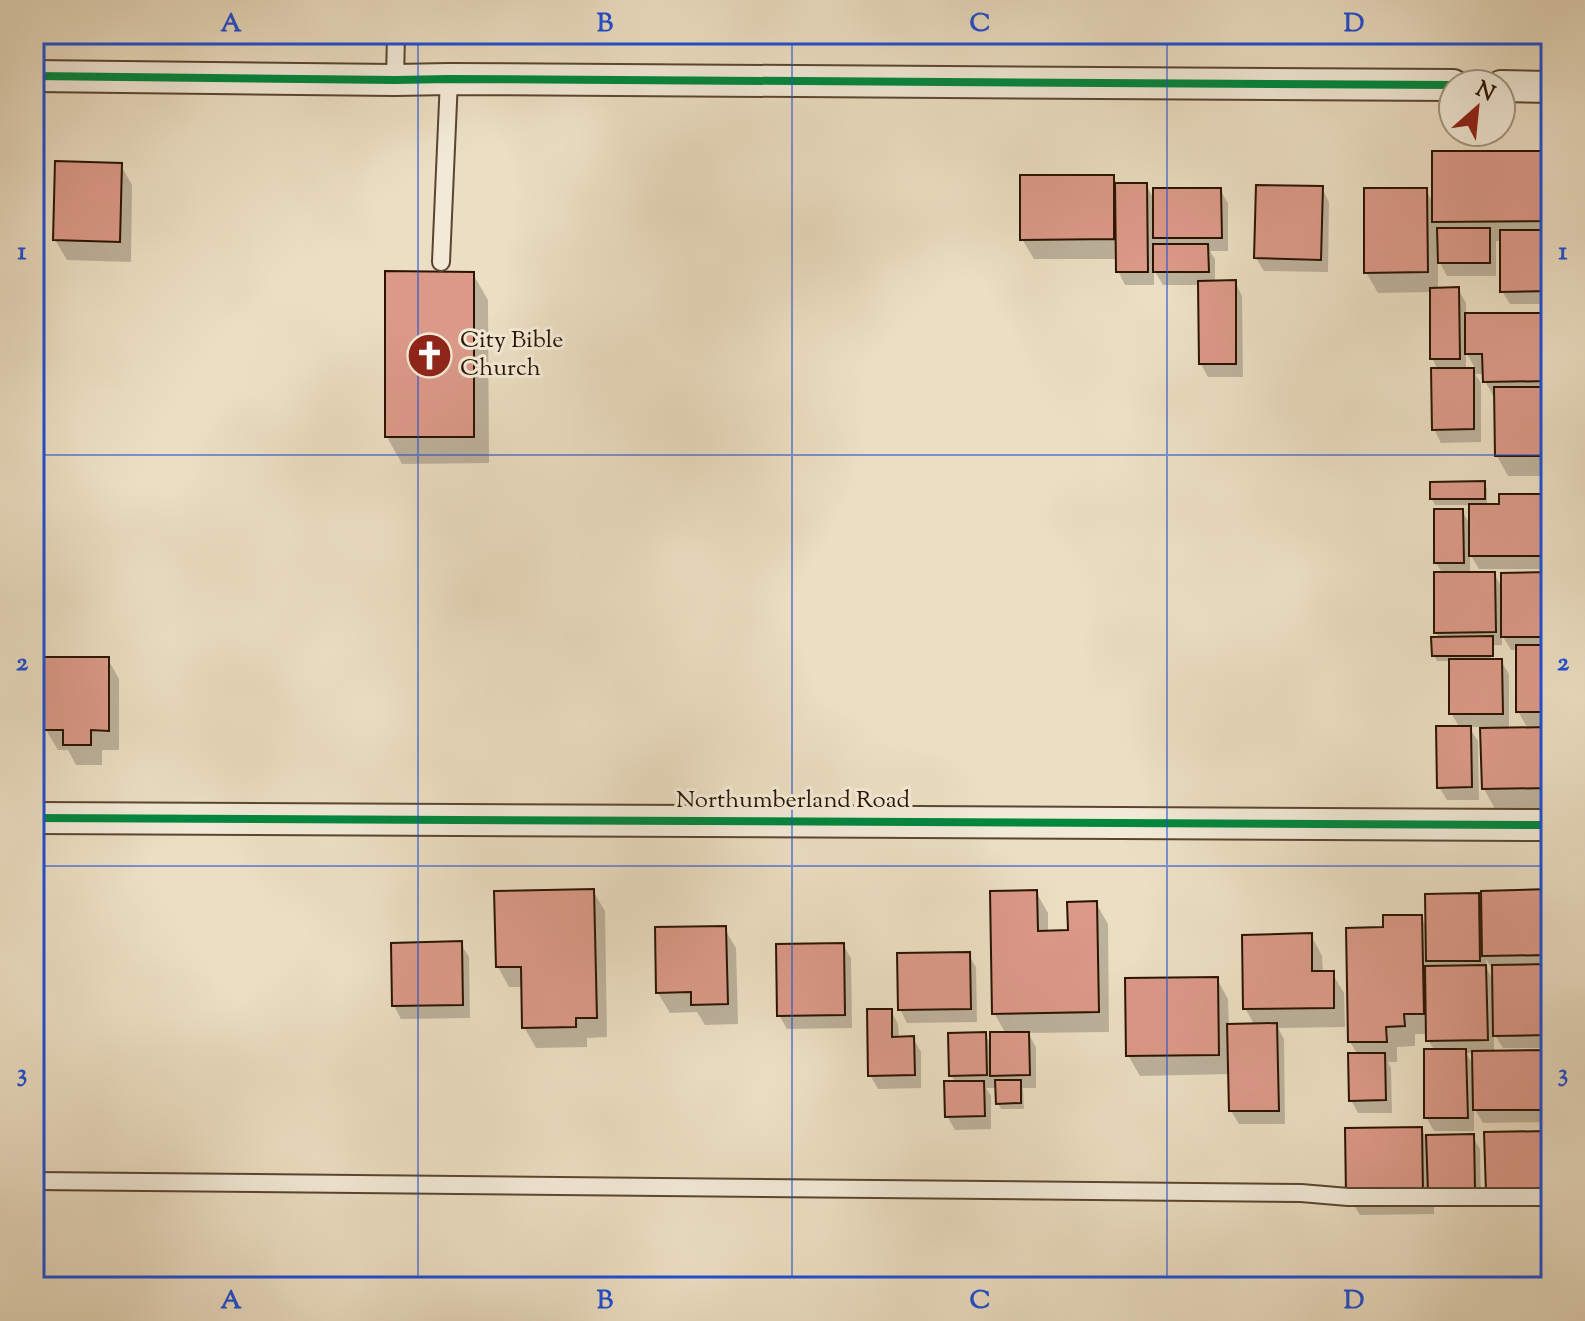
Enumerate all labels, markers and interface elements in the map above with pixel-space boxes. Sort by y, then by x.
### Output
text: A [220,6,242,43]
text: B [597,6,614,43]
text: C [970,6,990,43]
text: D [1344,6,1364,43]
north arrow [1437,68,1517,148]
text: N [1470,75,1500,111]
text: 1 [18,234,27,271]
text: 1 [1559,234,1568,271]
place label: City Bible Church [460,324,563,386]
church icon: City Bible Church [405,331,453,379]
text: 2 [16,645,29,682]
text: 2 [1557,645,1570,682]
street label: Northumberland Road [676,784,910,818]
text: 3 [17,1056,27,1093]
text: 3 [1558,1056,1568,1093]
text: A [220,1283,242,1320]
text: B [597,1283,614,1320]
text: C [970,1283,990,1320]
text: D [1344,1283,1364,1320]

